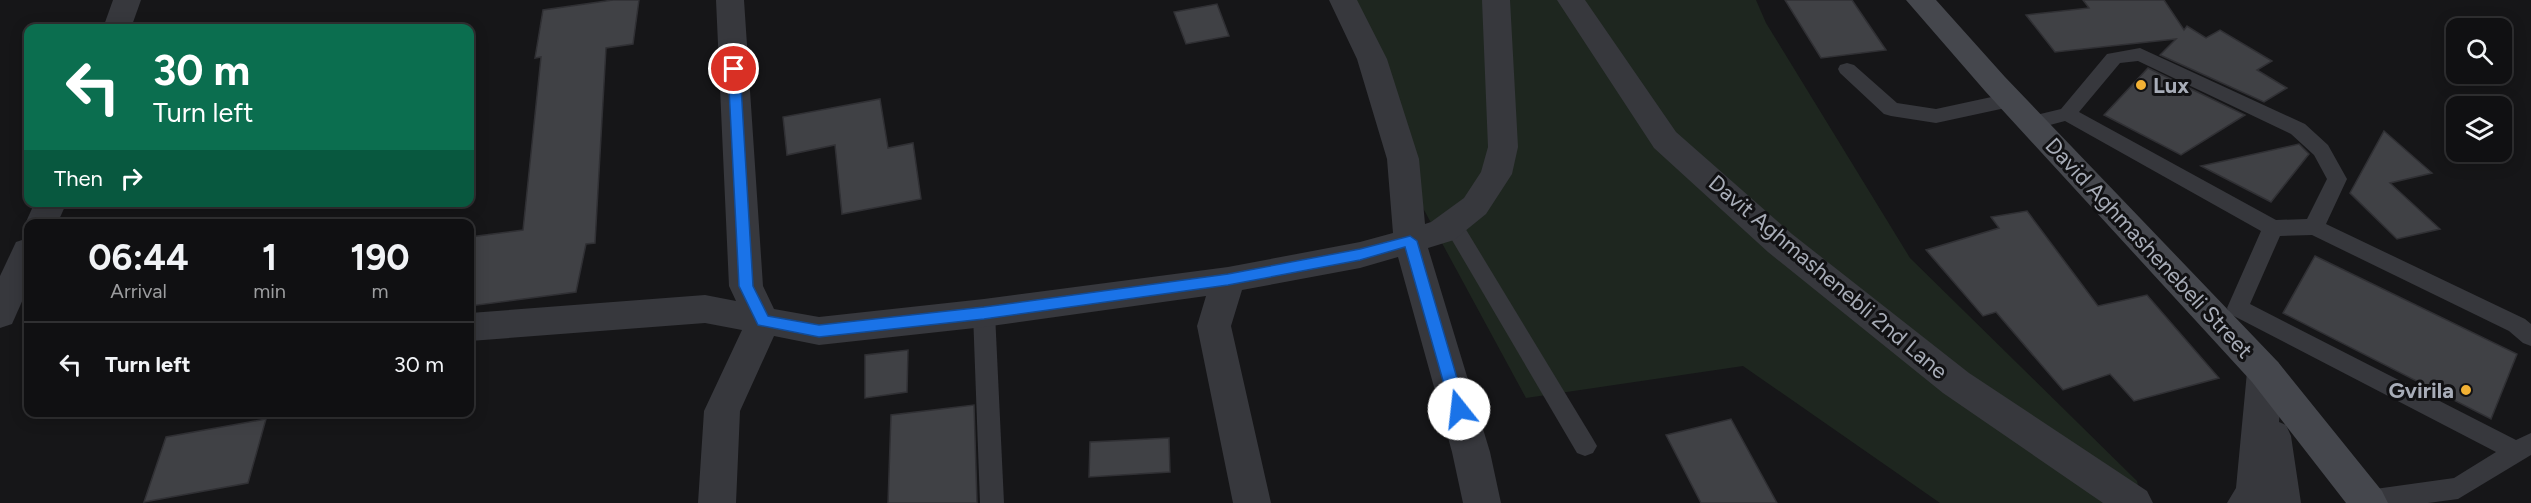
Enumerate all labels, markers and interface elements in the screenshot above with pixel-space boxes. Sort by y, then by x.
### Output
map controls [2446,18,2512,162]
button: search [2446,18,2512,84]
pin [708,43,759,94]
text: 30 m [153,45,250,96]
icon: left [54,48,132,126]
icon: arrive [717,52,750,85]
place label: Lux [2153,72,2189,99]
marker: Lux [2134,78,2148,92]
text: Turn left [153,96,253,129]
button: layers [2446,96,2512,162]
street label: David Aghmashenebeli Street [2040,132,2258,364]
icon: right [115,162,148,195]
text: Then [54,165,103,192]
street label: Davit Aghmashenebli 2nd Lane [1703,169,1953,385]
text: 06:44 [88,236,189,279]
text: 1 [262,236,277,279]
text: 190 [350,236,410,279]
text: Arrival [110,279,167,303]
text: min [253,279,286,303]
text: m [371,279,389,303]
icon: left [54,348,87,381]
text: Turn left [105,351,191,378]
text: 30 m [394,351,444,378]
position arrow [1427,377,1491,441]
place label: Gvirila [2388,377,2454,404]
marker: Gvirila [2459,383,2473,397]

